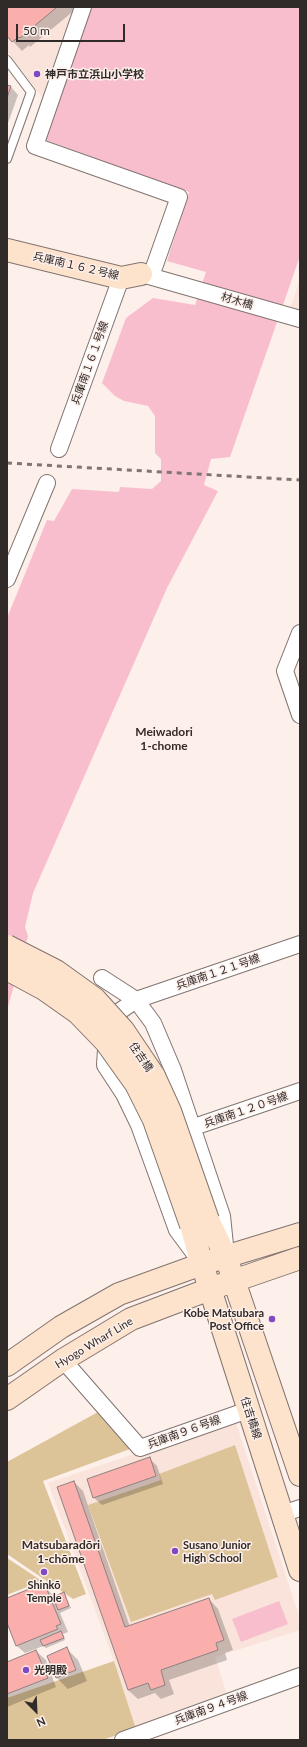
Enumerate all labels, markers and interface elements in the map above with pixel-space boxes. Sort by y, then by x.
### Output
scale bar [18,16,127,42]
text: 50 m [23,23,50,38]
place label: 神戸市立浜山小学校 [45,67,144,81]
marker: 神戸市立浜山小学校 [32,69,42,79]
street label: 兵庫南１６２号線 [32,250,120,282]
street label: 材木橋 [219,290,255,312]
street label: 兵庫南１６１号線 [69,319,111,407]
district label: Meiwadori 1-chome [135,725,193,753]
street label: 兵庫南１２１号線 [174,951,262,993]
street label: 住吉橋 [126,1040,156,1074]
street label: 兵庫南１２０号線 [202,1089,290,1131]
place label: Kobe Matsubara Post Office [183,1306,264,1332]
marker: Kobe Matsubara Post Office [267,1314,277,1324]
street label: Hyogo Wharf Line [53,1315,135,1371]
street label: 住吉橋線 [238,1395,264,1441]
street label: 兵庫南９６号線 [146,1413,222,1451]
district label: Matsubaradōri 1-chōme [22,1538,100,1566]
place label: Susano Junior High School [183,1538,251,1564]
marker: Susano Junior High School [170,1546,180,1556]
marker: Shinkō Temple [39,1567,49,1577]
place label: Shinkō Temple [26,1578,62,1604]
place label: 光明殿 [34,1663,67,1677]
marker: 光明殿 [21,1665,31,1675]
street label: 兵庫南９４号線 [173,1689,249,1727]
north arrow [16,1691,56,1731]
text: N [35,1715,48,1730]

